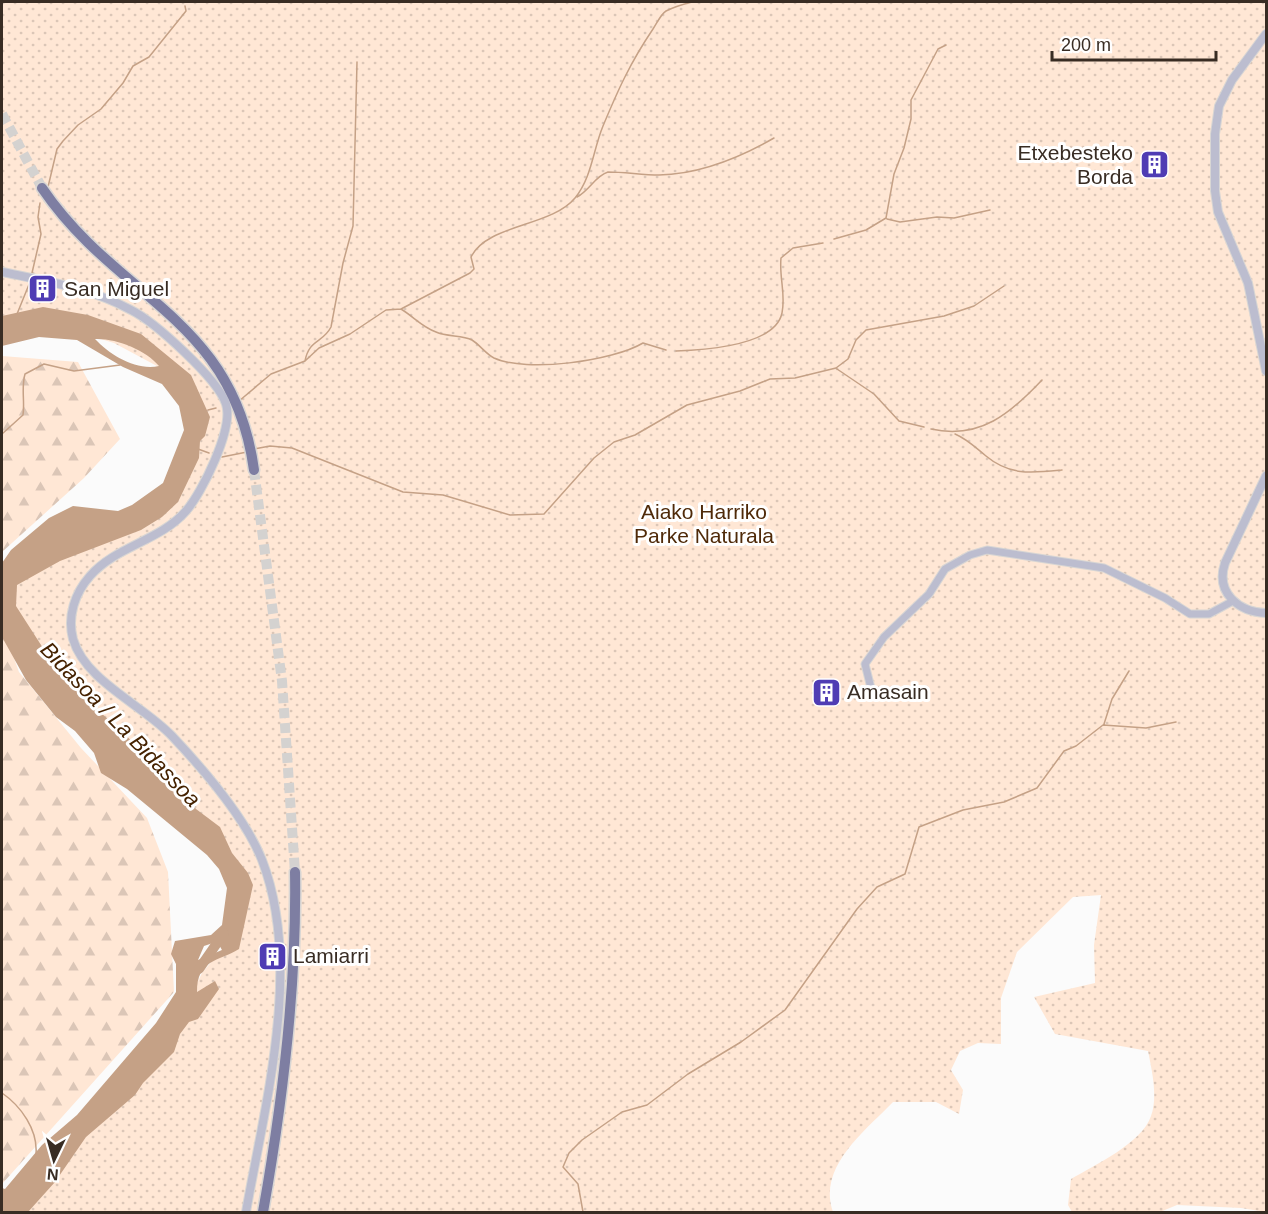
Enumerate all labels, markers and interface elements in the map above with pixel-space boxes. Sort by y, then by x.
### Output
scale bar [1052,24,1216,62]
text: 200 m [1061,35,1111,55]
place label: Etxebesteko Borda [1017,141,1133,188]
building icon: Etxebesteko Borda [1138,149,1170,181]
building icon: San Miguel [27,273,59,305]
place label: San Miguel [64,277,169,300]
park label: Aiako Harriko Parke Naturala [634,500,774,547]
water label: Bidasoa / La Bidassoa [36,637,206,812]
building icon: Amasain [810,676,842,708]
place label: Amasain [847,680,929,703]
building icon: Lamiarri [256,940,288,972]
place label: Lamiarri [293,944,369,967]
north arrow [24,1130,84,1190]
text: N [46,1165,59,1183]

